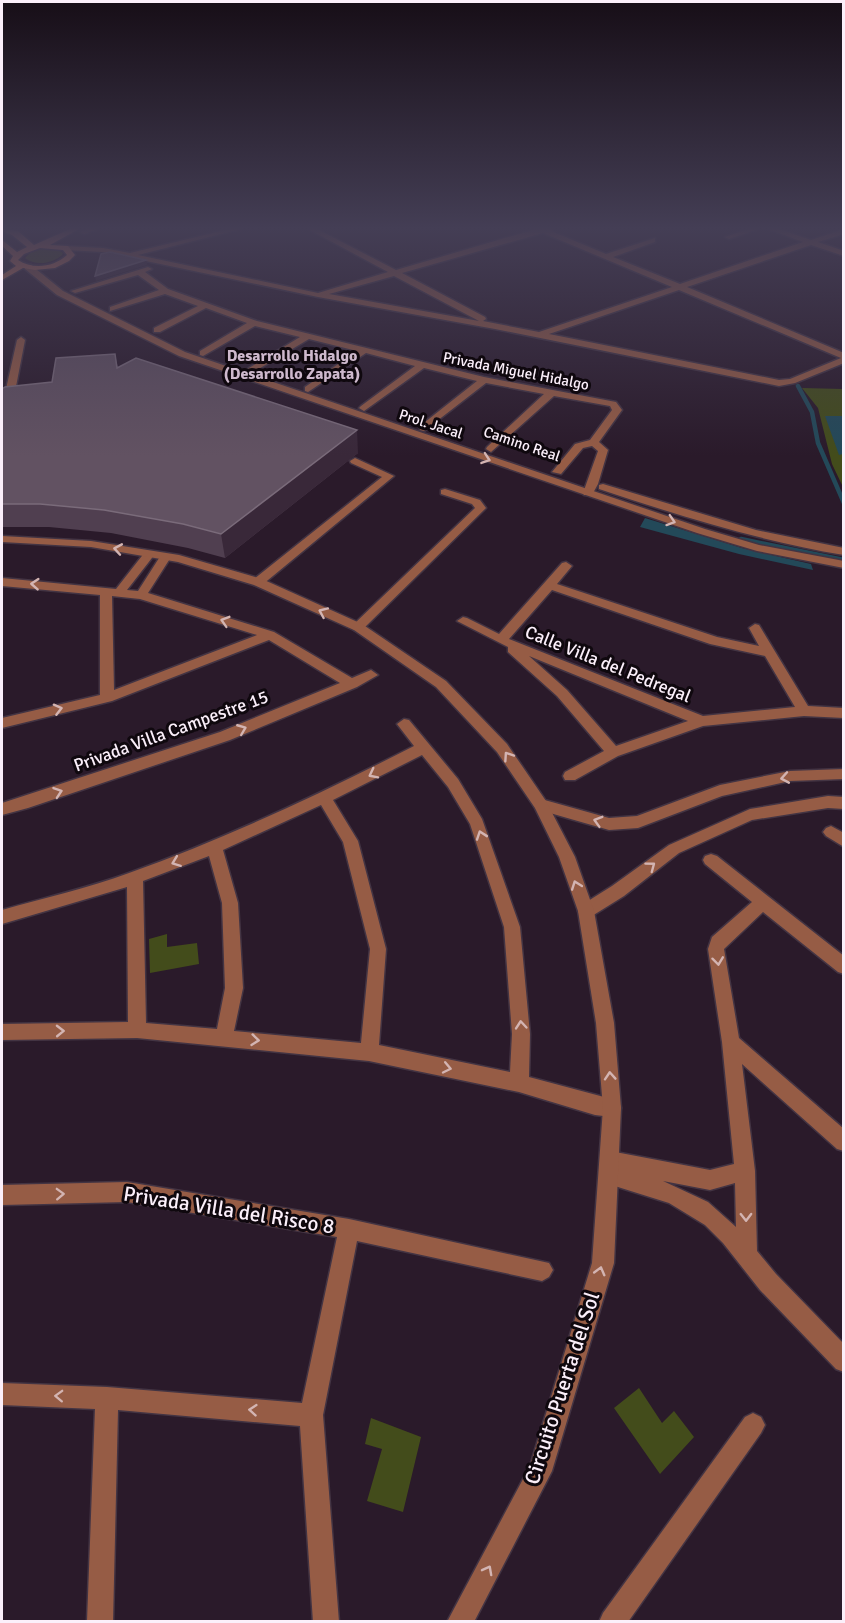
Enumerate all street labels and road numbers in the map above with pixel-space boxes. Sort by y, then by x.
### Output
street label: Privada Miguel Hidalgo [441,348,591,394]
street label: Prol. Jacal [397,405,465,443]
street label: Camino Real [481,422,563,466]
street label: Calle Villa del Pedregal [522,621,694,707]
street label: Privada Villa Campestre 15 [71,685,271,777]
street label: Privada Villa del Risco 8 [122,1180,336,1240]
street label: Circuito Puerta del Sol [519,1288,605,1488]

